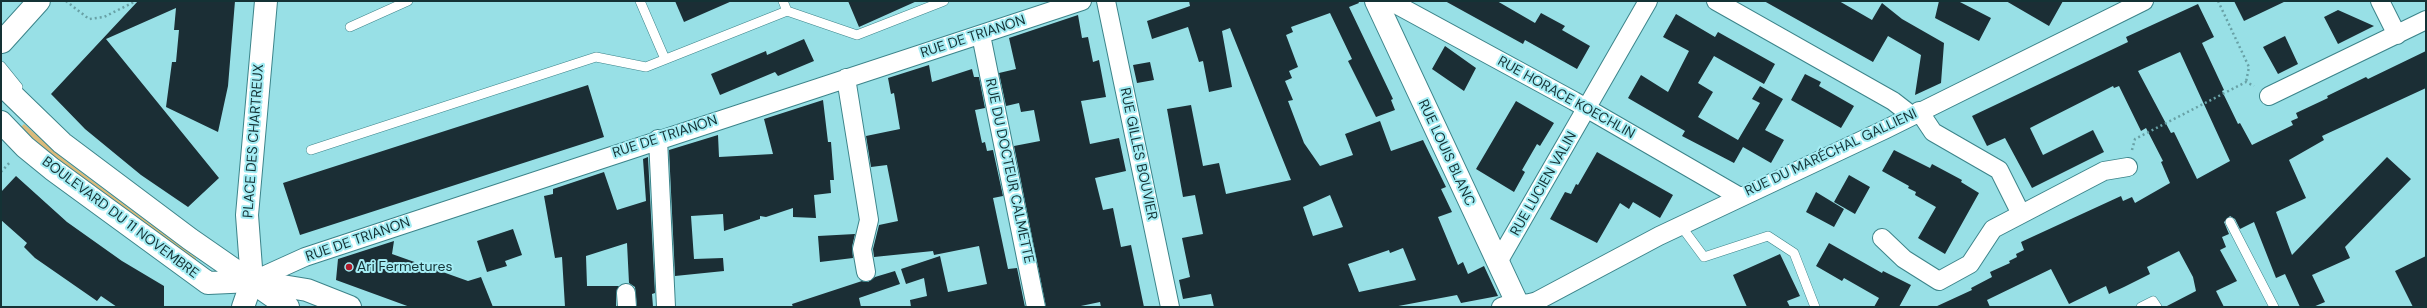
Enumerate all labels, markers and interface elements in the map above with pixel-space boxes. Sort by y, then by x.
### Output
street label: RUE DE TRIANON [918,12,1028,62]
street label: RUE HORACE KOECHLIN [1494,53,1638,143]
street label: PLACE DES CHARTREUX [240,64,268,218]
street label: RUE DU DOCTEUR CALMETTE [981,77,1037,265]
street label: RUE GILLES BOUVIER [1116,86,1160,222]
street label: RUE LOUIS BLANC [1414,97,1478,209]
street label: RUE DU MARÉCHAL GALLIENI [1742,106,1920,200]
street label: RUE DE TRIANON [610,112,720,162]
street label: RUE LUCIEN VALIN [1507,129,1581,239]
street label: BOULEVARD DU 11 NOVEMBRE [38,154,202,282]
street label: RUE DE TRIANON [304,214,412,266]
place label: Ari Fermetures [357,259,452,275]
marker: Ari Fermetures [344,262,354,272]

